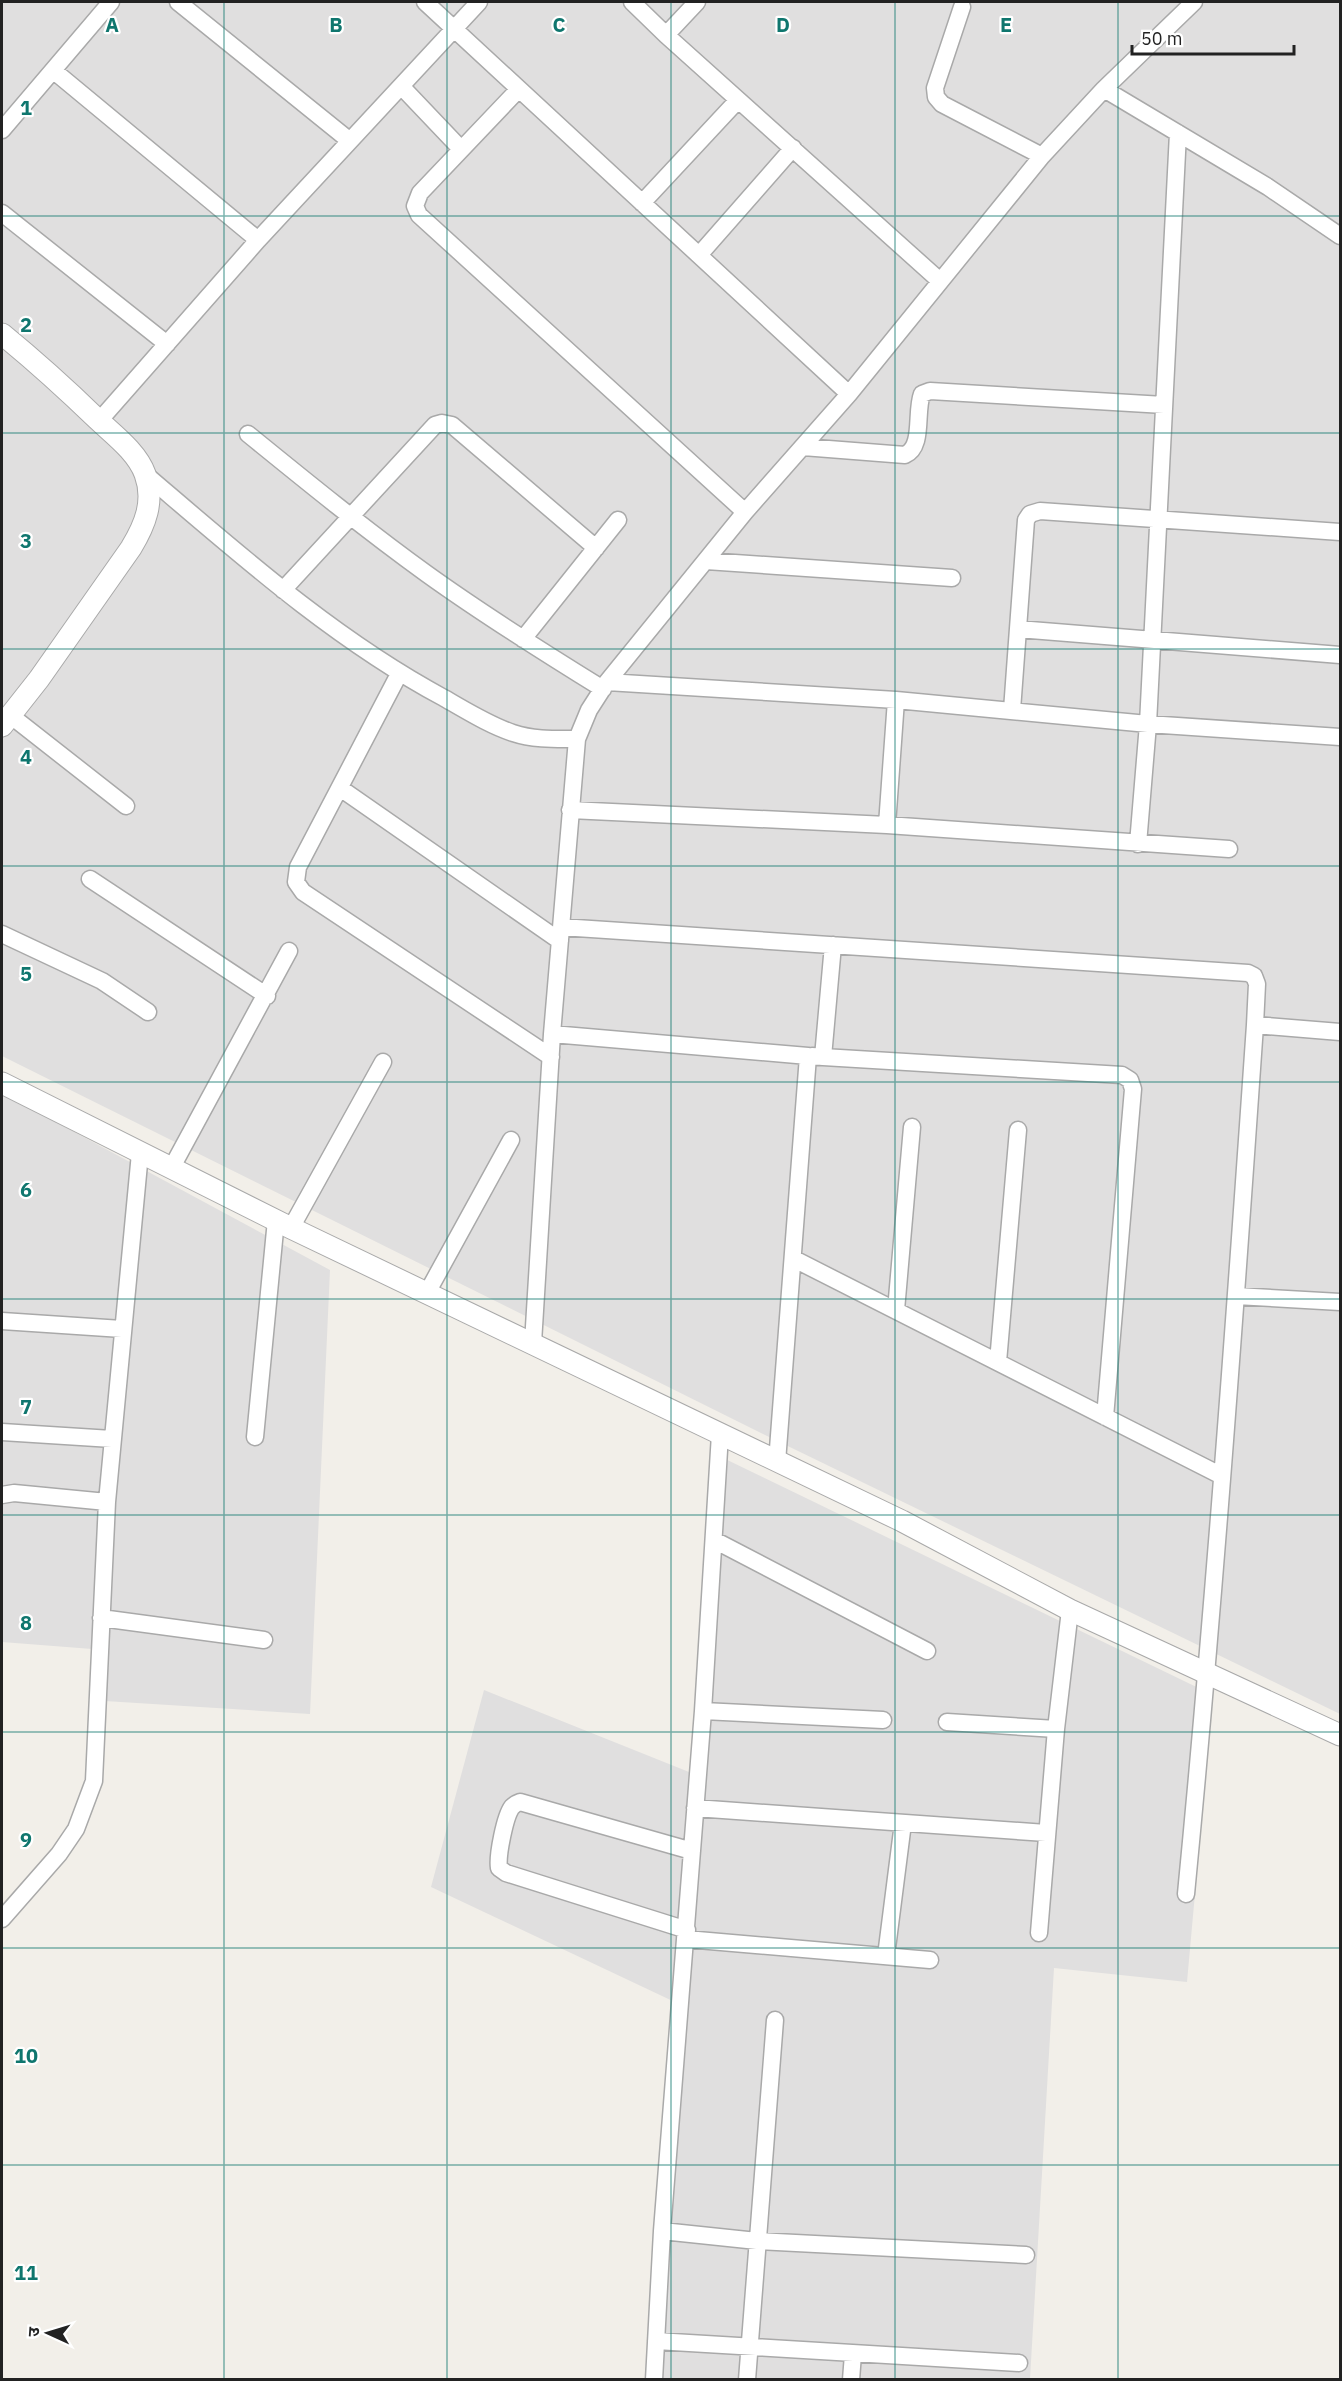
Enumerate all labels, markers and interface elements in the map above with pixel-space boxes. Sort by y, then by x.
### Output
text: A [105,11,119,38]
text: B [329,11,343,38]
text: C [552,11,566,38]
text: D [776,11,790,38]
text: E [1000,11,1012,38]
scale bar [1132,18,1294,56]
text: 50 m [1141,27,1183,50]
text: 1 [20,94,32,121]
text: 2 [20,311,32,338]
text: 3 [20,527,32,554]
text: 4 [20,743,32,770]
text: 5 [20,960,32,987]
text: 6 [20,1176,32,1203]
text: 7 [20,1393,32,1420]
text: 8 [20,1609,32,1636]
text: 9 [20,1826,32,1853]
text: 10 [14,2042,38,2069]
text: 11 [14,2259,38,2286]
north arrow [18,2303,78,2363]
text: उ [23,2326,43,2337]

